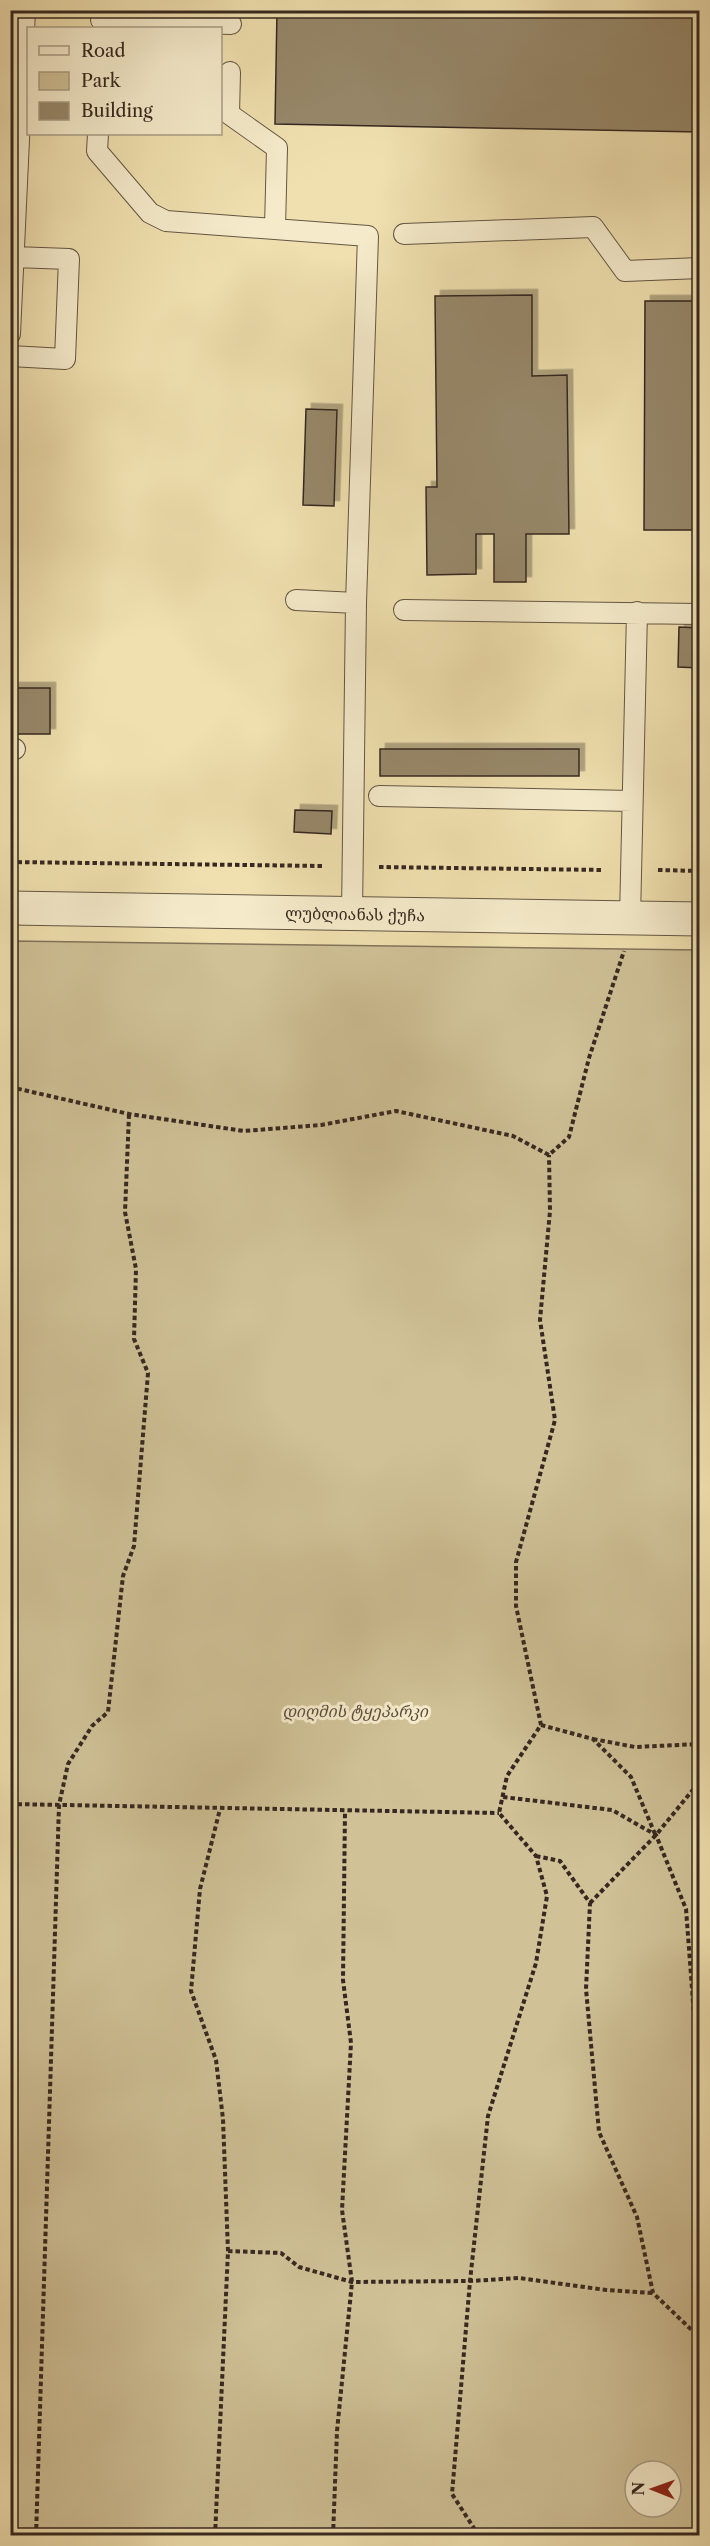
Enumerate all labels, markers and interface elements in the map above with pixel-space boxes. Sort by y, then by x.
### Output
legend [27,27,222,135]
text: Road [81,40,126,62]
text: Park [81,70,122,92]
text: Building [81,100,153,122]
street label: ლუბლიანას ქუჩა [285,903,425,925]
park label: დიღმის ტყეპარკი [282,1701,429,1722]
north arrow [623,2459,683,2519]
text: N [628,2482,648,2496]

